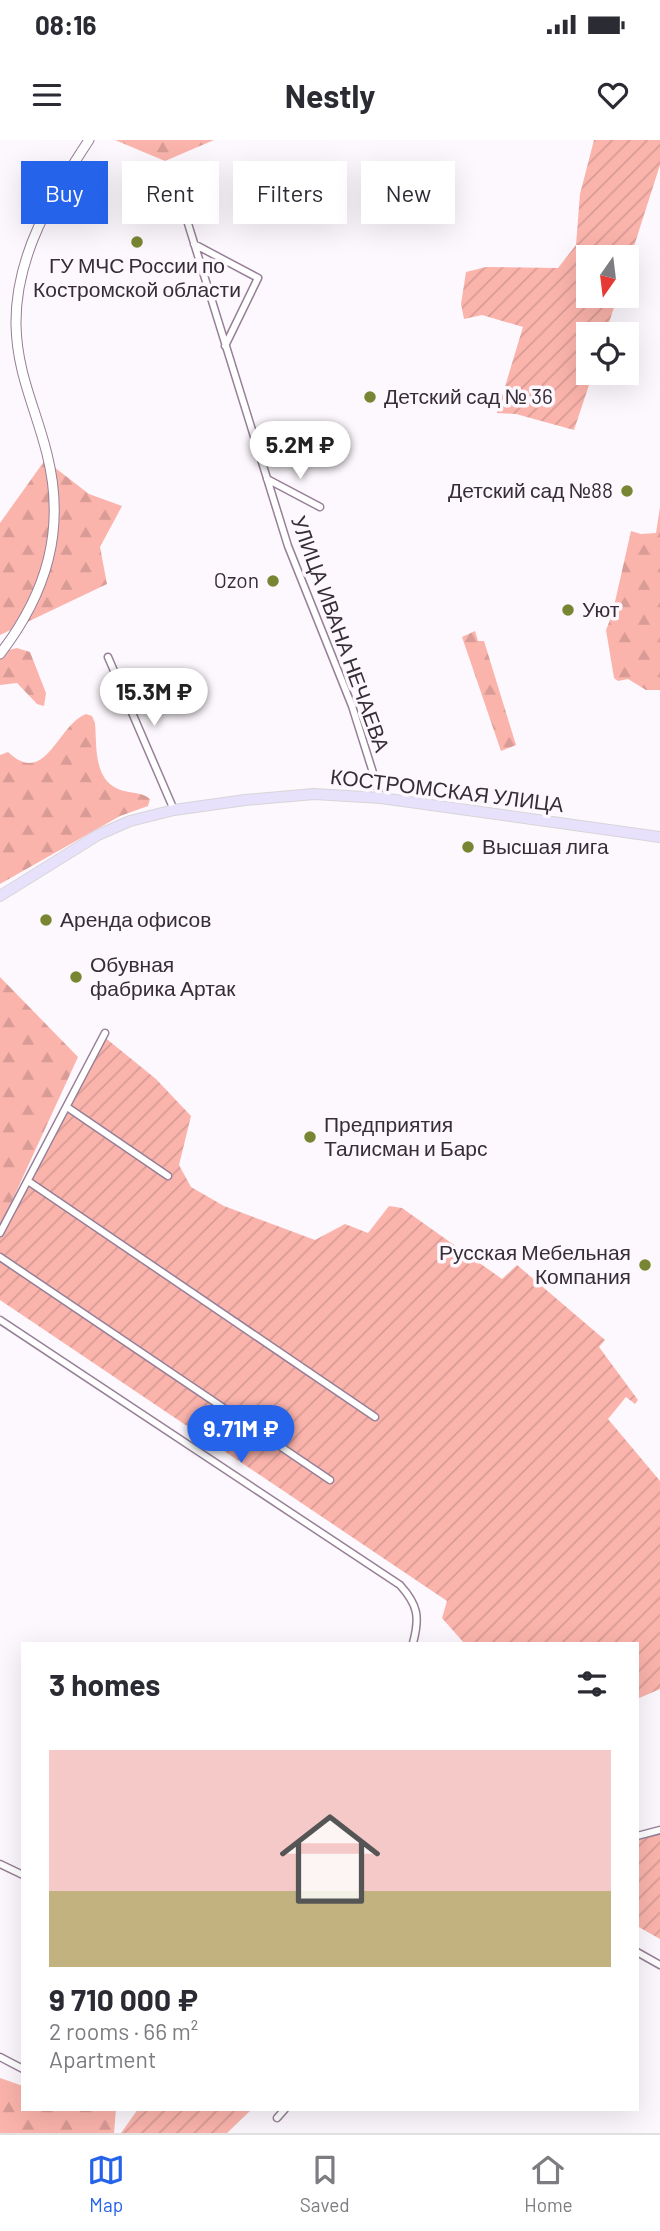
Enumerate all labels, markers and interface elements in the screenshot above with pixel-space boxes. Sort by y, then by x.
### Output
text: 08:16 [35,9,97,40]
icon: menu [28,76,66,114]
text: Nestly [285,76,375,114]
icon: heart [594,76,632,114]
chip: Buy [21,161,108,224]
chip: Rent [122,161,219,224]
chip: Filters [233,161,347,224]
chip: New [361,161,455,224]
marker: ГУ МЧС России по Костромской области [129,234,145,250]
north arrow [576,245,639,308]
map controls [576,245,639,385]
place label: ГУ МЧС России по Костромской области [33,252,241,301]
button: locate [576,322,639,385]
place label: Детский сад № 36 [384,383,553,408]
marker: Детский сад № 36 [362,389,378,405]
pin: 5.2M ₽ [243,422,357,481]
text: 5.2M ₽ [266,430,334,458]
place label: Детский сад №88 [448,477,613,502]
marker: Детский сад №88 [619,483,635,499]
street label: УЛИЦА ИВАНА НЕЧАЕВА [287,512,396,755]
place label: Ozon [214,567,259,592]
marker: Ozon [265,573,281,589]
place label: Уют [582,596,620,621]
marker: Уют [560,602,576,618]
pin: 15.3M ₽ [89,668,219,728]
text: 15.3M ₽ [116,677,192,705]
street label: КОСТРОМСКАЯ УЛИЦА [329,763,565,816]
place label: Высшая лига [482,833,609,858]
marker: Высшая лига [460,839,476,855]
place label: Аренда офисов [60,906,211,931]
marker: Аренда офисов [38,912,54,928]
place label: Обувная фабрика Артак [90,951,236,1000]
marker: Обувная фабрика Артак [68,969,84,985]
place label: Предприятия Талисман и Барс [324,1111,488,1160]
marker: Предприятия Талисман и Барс [302,1129,318,1145]
place label: Русская Мебельная Компания [439,1239,631,1288]
marker: Русская Мебельная Компания [637,1257,653,1273]
pin: 9.71M ₽ [176,1406,306,1465]
text: 9.71M ₽ [203,1414,279,1442]
icon: filters [573,1665,611,1703]
text: 3 homes [49,1666,160,1702]
icon: home [267,1796,393,1922]
text: 9 710 000 ₽ [49,1981,198,2017]
text: 2 rooms · 66 m² [49,2017,198,2045]
text: Apartment [49,2045,156,2073]
tab: Map [87,2151,125,2216]
tab: Saved [300,2151,350,2216]
tab: Home [524,2151,573,2216]

